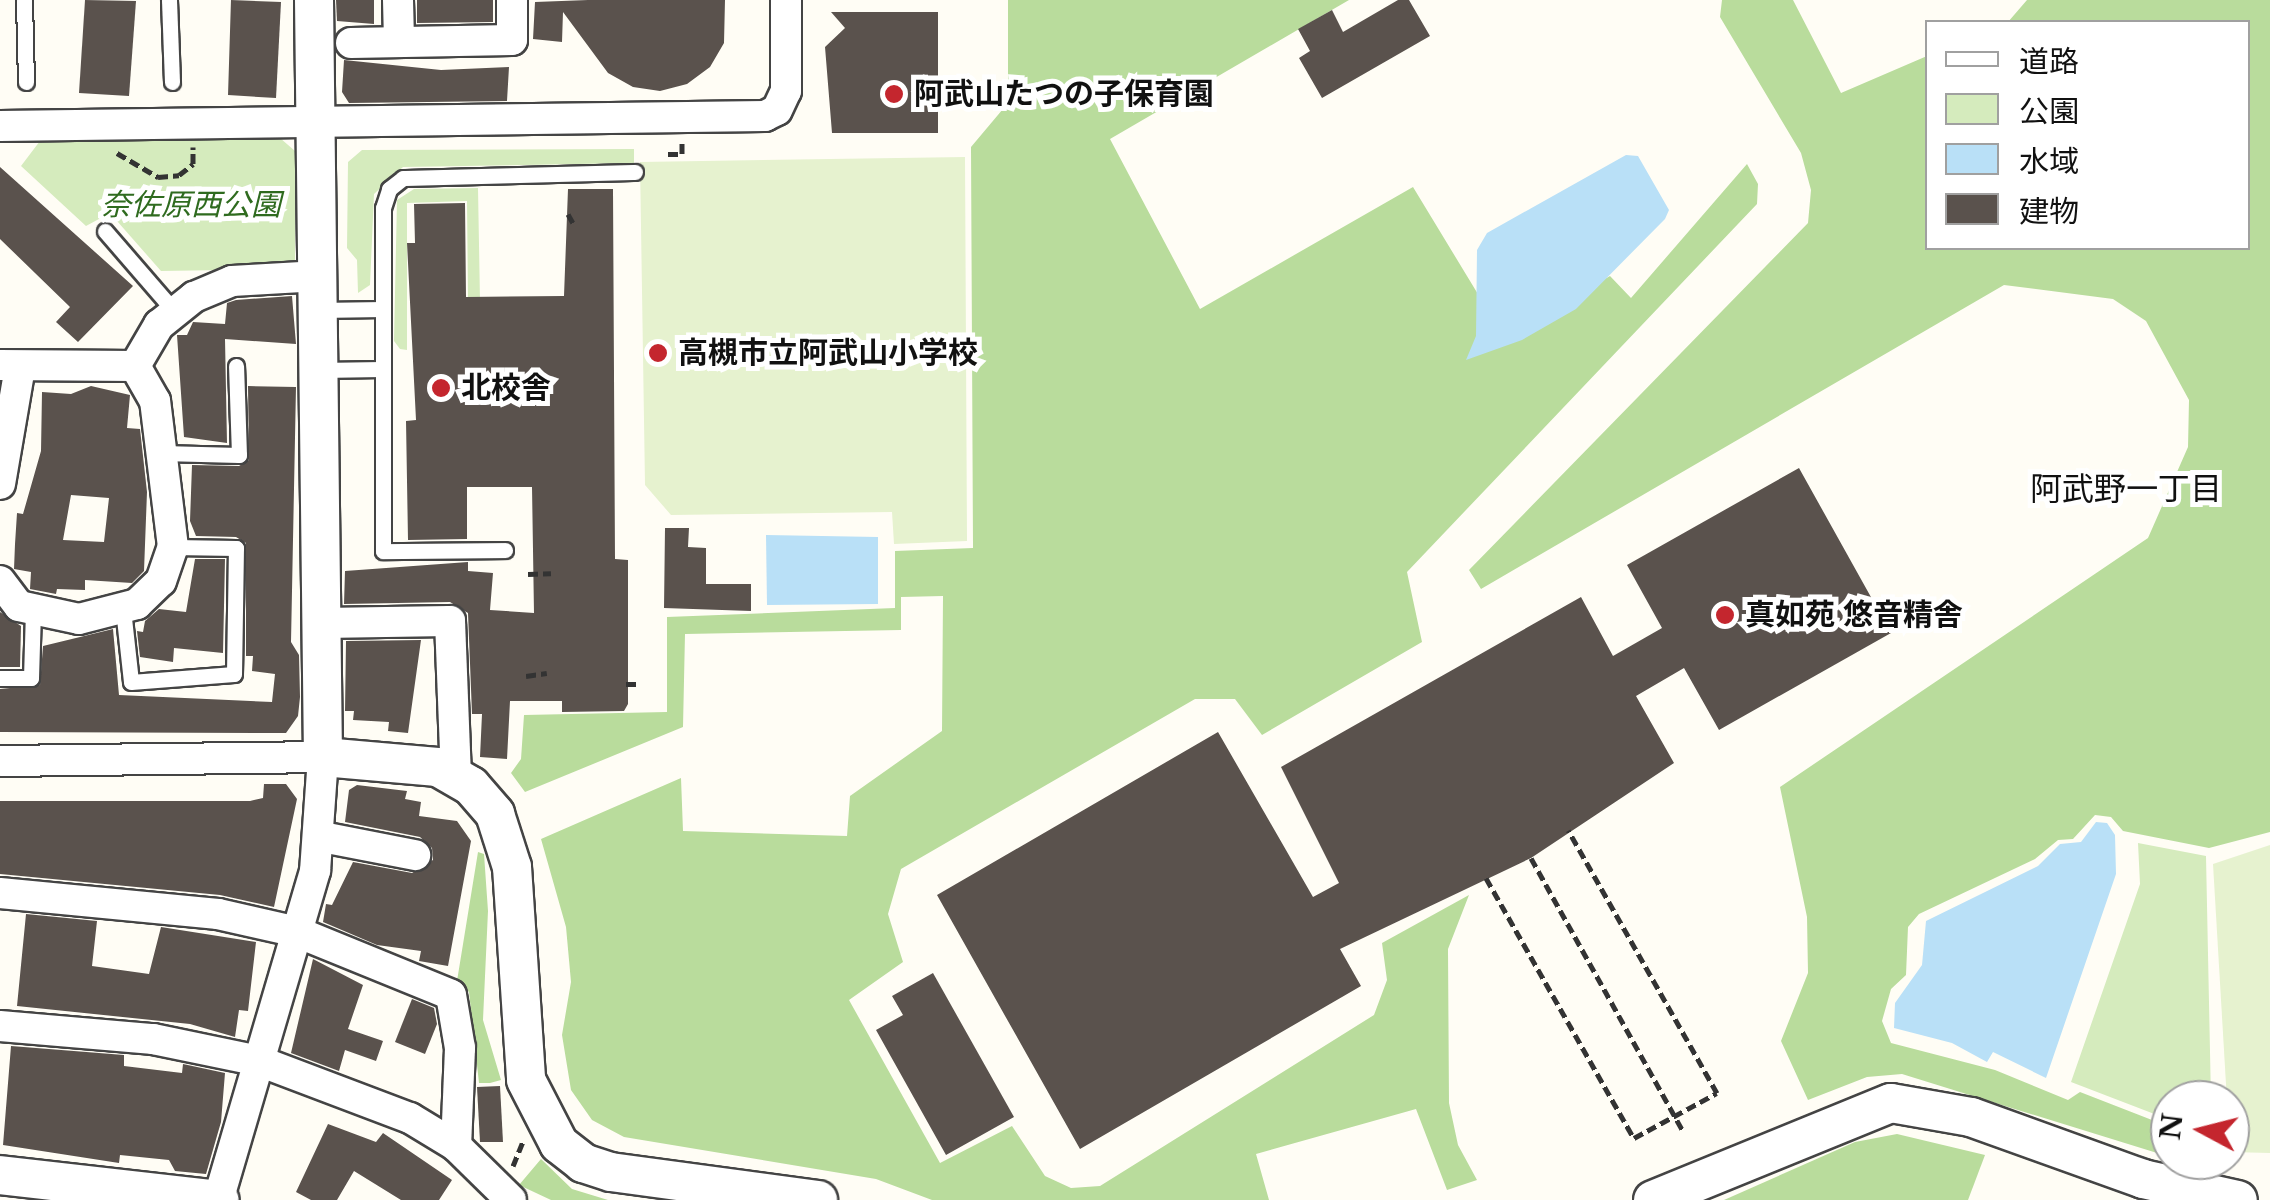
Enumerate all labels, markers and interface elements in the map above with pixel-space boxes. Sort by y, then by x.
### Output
legend [1925,20,2250,250]
text: 道路 [2019,43,2079,80]
place label: 阿武山たつの子保育園 [914,76,1214,112]
marker: 阿武山たつの子保育園 [883,83,905,105]
text: 公園 [2019,93,2079,130]
text: 水域 [2019,143,2079,180]
park label: 奈佐原西公園 [101,187,281,223]
text: 建物 [2019,193,2079,230]
place label: 高槻市立阿武山小学校 [678,335,978,371]
marker: 高槻市立阿武山小学校 [647,342,669,364]
place label: 北校舎 [461,370,551,406]
marker: 北校舎 [430,377,452,399]
district label: 阿武野一丁目 [2030,470,2222,508]
place label: 真如苑 悠音精舎 [1745,597,1963,633]
marker: 真如苑 悠音精舎 [1714,604,1736,626]
north arrow [2150,1080,2250,1180]
text: N [2153,1111,2191,1142]

